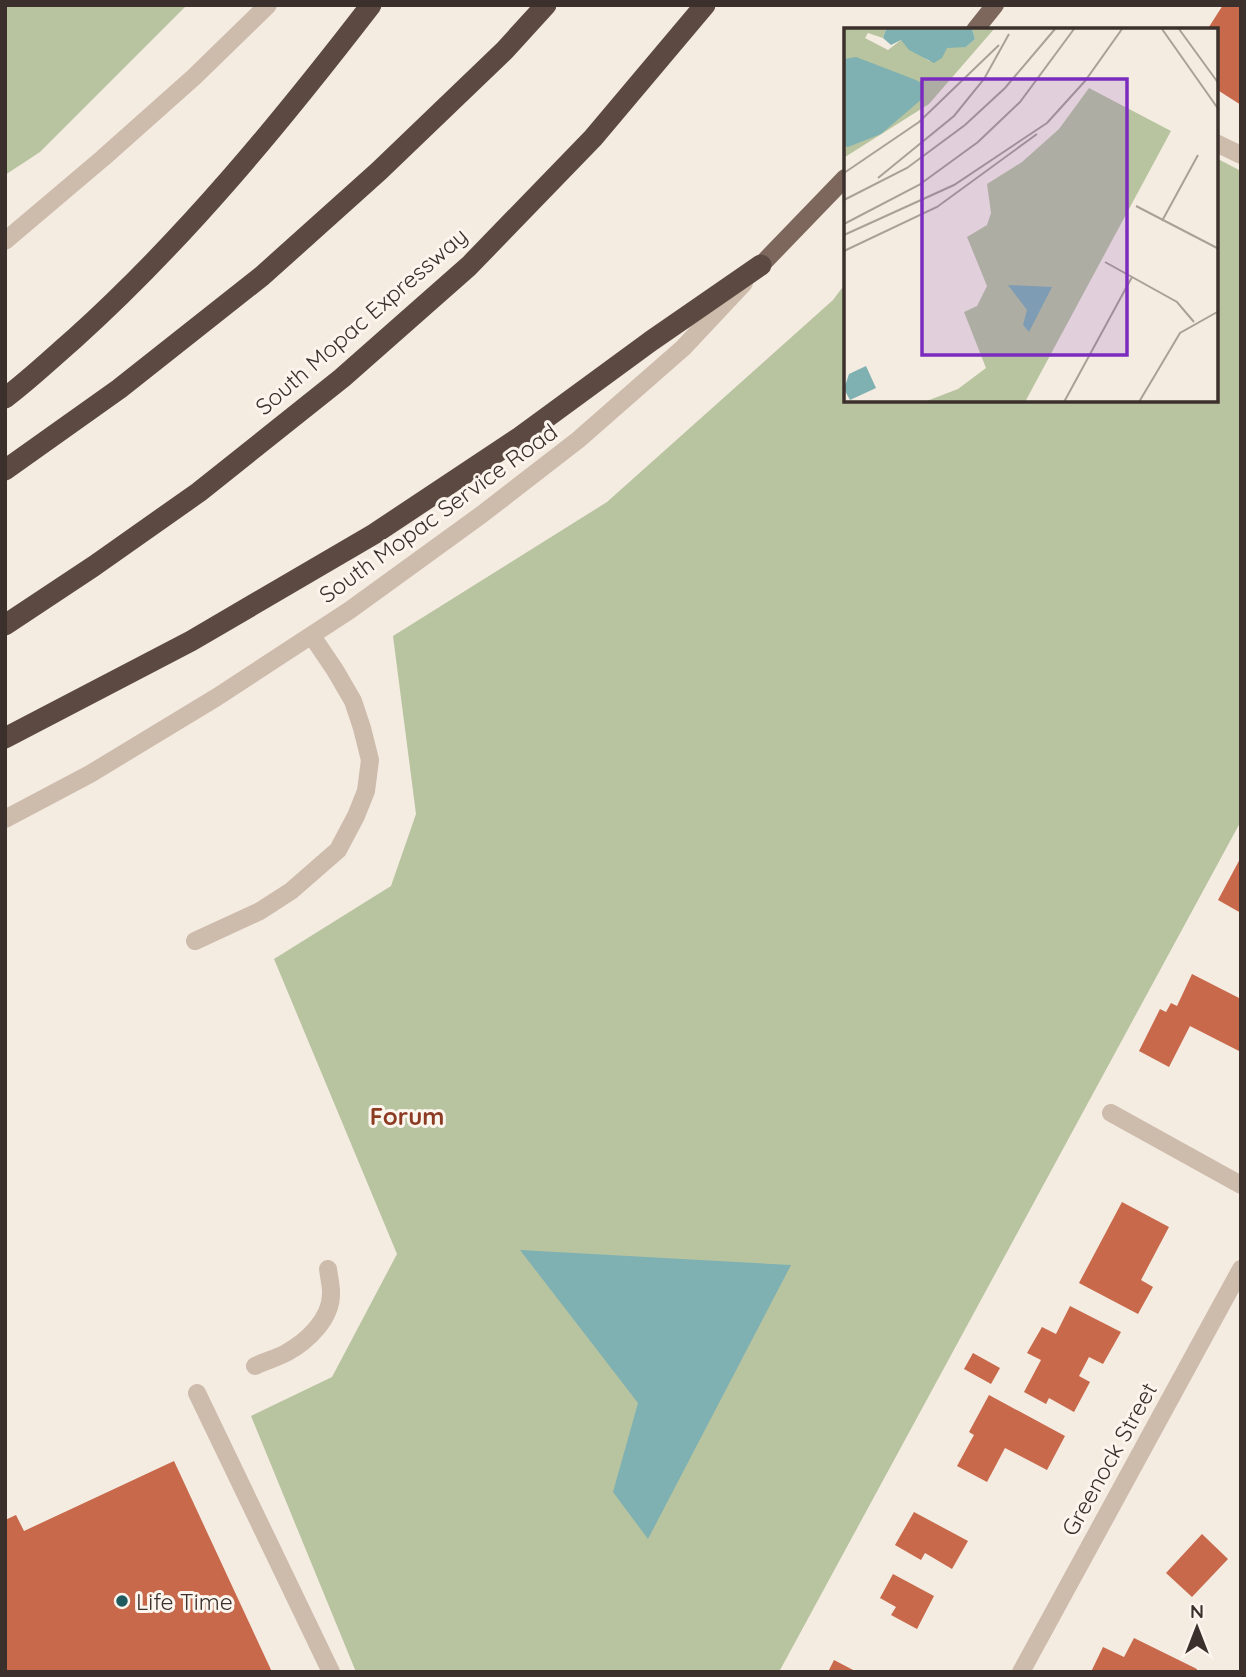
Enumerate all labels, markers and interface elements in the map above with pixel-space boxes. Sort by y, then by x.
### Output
inset map [844,28,1218,402]
street label: South Mopac Expressway [249,221,473,421]
street label: South Mopac Service Road [313,417,563,609]
district label: Forum [370,1101,444,1131]
street label: Greenock Street [1055,1377,1163,1541]
place label: Life Time [136,1587,233,1616]
marker: Life Time [114,1593,130,1609]
north arrow [1162,1593,1232,1663]
text: N [1190,1599,1204,1623]

